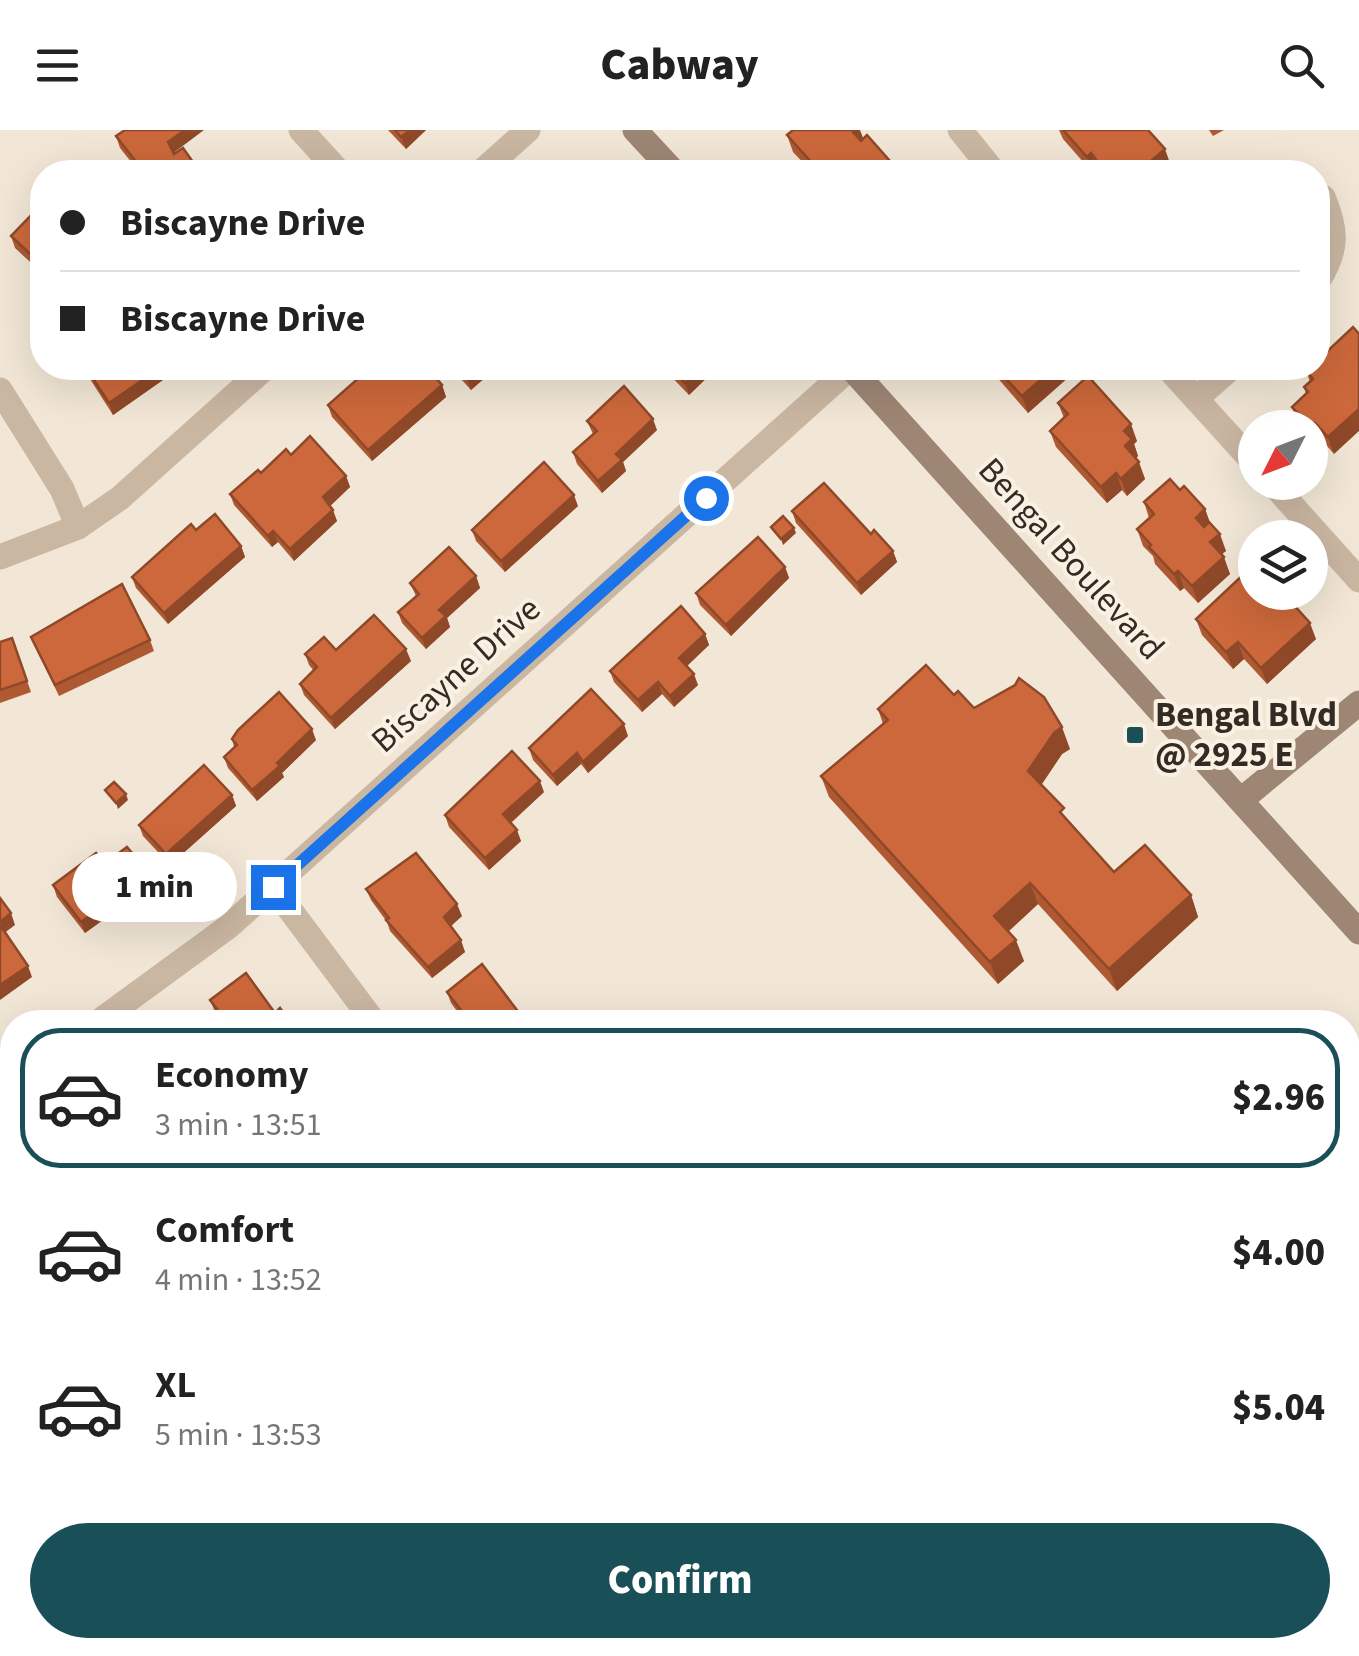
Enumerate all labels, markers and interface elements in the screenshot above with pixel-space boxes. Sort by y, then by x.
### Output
text: Cabway [600,33,759,97]
icon: menu [30,38,85,93]
icon: search [1274,38,1329,93]
text: Biscayne Drive [120,196,366,250]
text: Biscayne Drive [120,292,366,346]
north arrow [1238,410,1328,500]
map controls [1238,410,1328,610]
street label: Bengal Boulevard [966,447,1176,671]
route start [684,476,729,521]
button: layers [1238,520,1328,610]
street label: Biscayne Drive [360,585,552,765]
place label: Bengal Blvd @ 2925 E [1155,690,1337,780]
marker: Bengal Blvd @ 2925 E [1124,724,1146,746]
callout: 1 min [73,852,238,922]
text: 1 min [115,864,194,910]
route end [251,865,296,910]
text: Economy [155,1048,308,1102]
icon: car [35,1053,125,1143]
text: $2.96 [1232,1071,1325,1125]
text: 3 min · 13:51 [155,1102,322,1148]
text: Comfort [155,1203,294,1257]
icon: car [35,1208,125,1298]
text: $4.00 [1232,1226,1325,1280]
text: 4 min · 13:52 [155,1257,322,1303]
text: XL [155,1358,196,1412]
icon: car [35,1363,125,1453]
text: $5.04 [1232,1381,1325,1435]
text: 5 min · 13:53 [155,1412,322,1458]
button: Confirm [30,1523,1330,1638]

